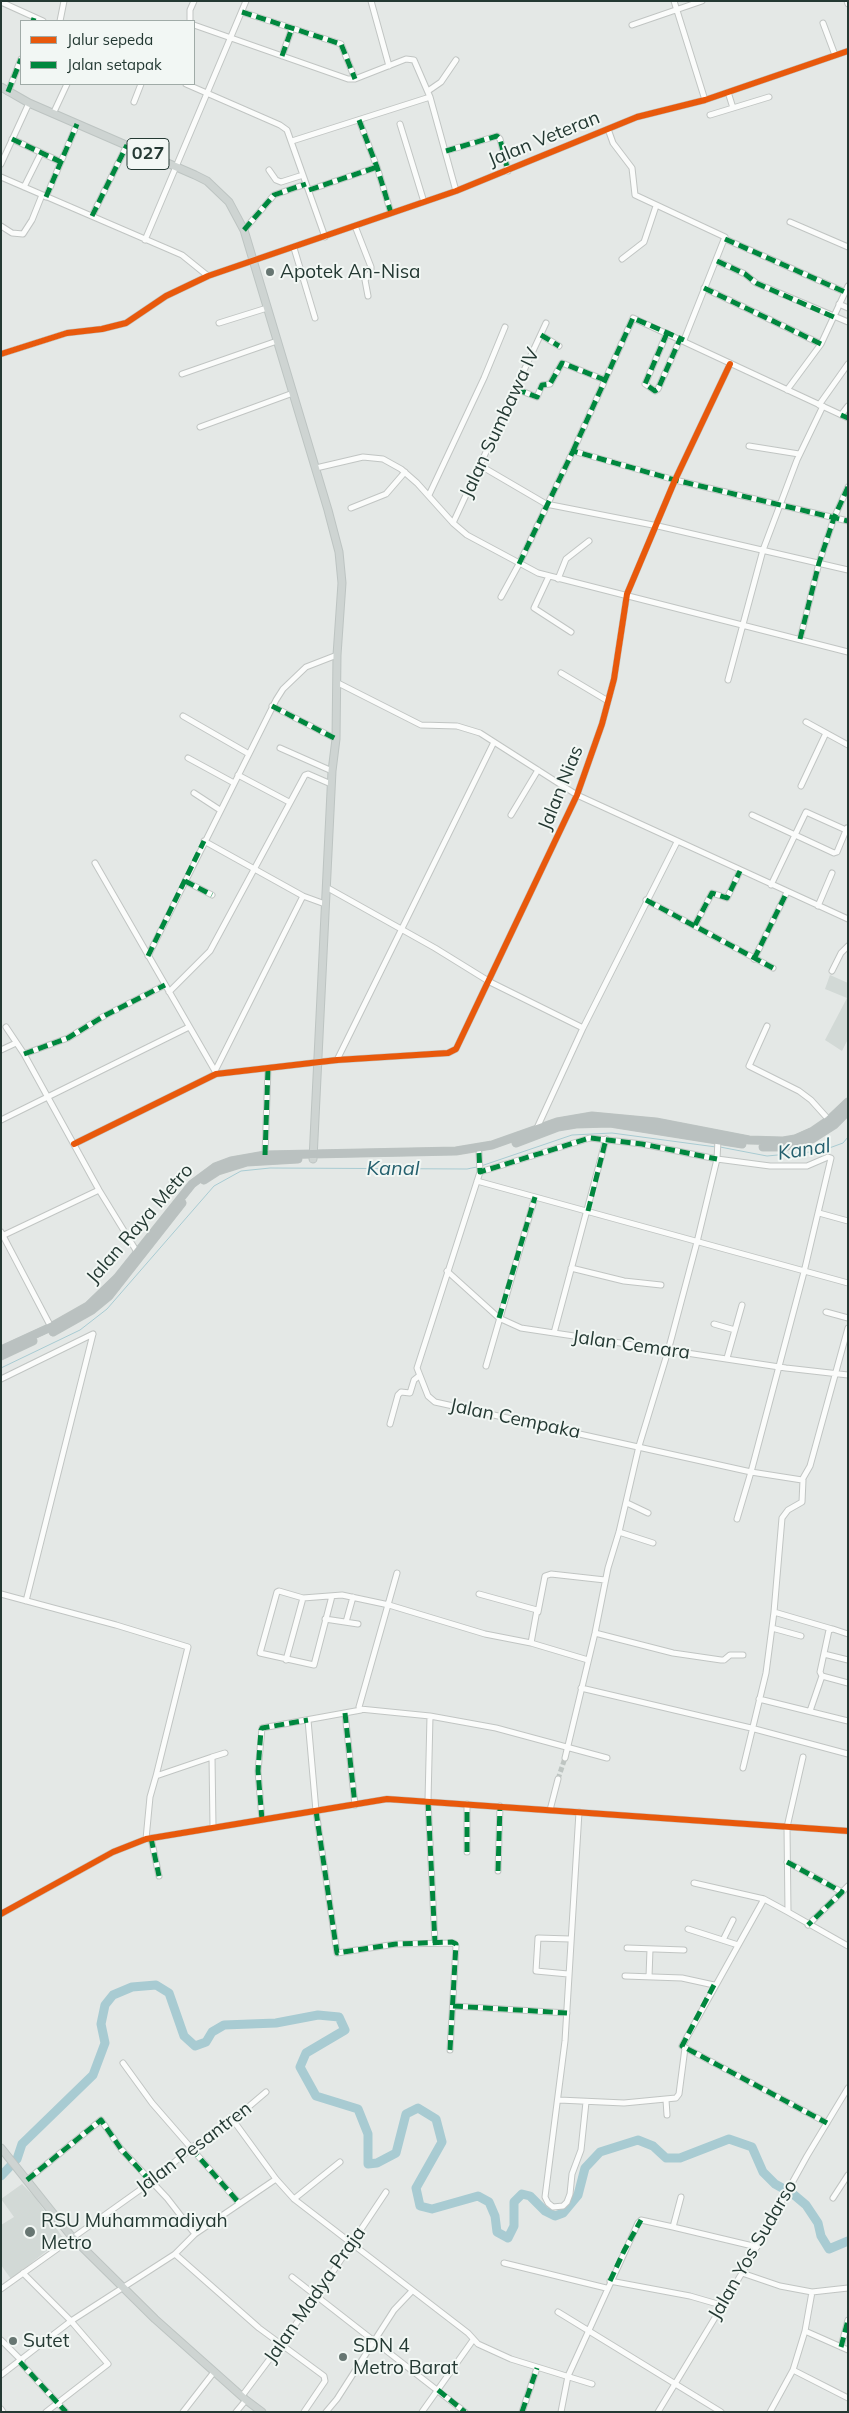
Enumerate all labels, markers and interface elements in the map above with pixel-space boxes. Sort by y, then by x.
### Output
legend [20,20,195,85]
text: Jalur sepeda [67,30,153,49]
text: Jalan setapak [67,55,162,74]
street label: Jalan Veteran [485,106,603,172]
road number: 027 [127,138,169,170]
place label: Apotek An-Nisa [280,261,421,283]
marker: Apotek An-Nisa [264,266,276,278]
street label: Jalan Sumbawa IV [455,344,545,502]
street label: Jalan Nias [534,742,588,834]
water label: Kanal [776,1134,832,1166]
water label: Kanal [366,1157,420,1181]
street label: Jalan Raya Metro [82,1159,198,1289]
street label: Jalan Cemara [571,1325,691,1365]
street label: Jalan Cempaka [448,1394,582,1444]
street label: Jalan Pesantren [132,2097,256,2199]
street label: Jalan Yos Sudarso [704,2176,802,2324]
place label: RSU Muhammadiyah Metro [41,2210,228,2254]
street label: Jalan Madya Praja [259,2222,371,2368]
marker: RSU Muhammadiyah Metro [23,2225,37,2239]
place label: Sutet [23,2330,69,2352]
marker: Sutet [7,2335,19,2347]
place label: SDN 4 Metro Barat [353,2335,458,2379]
marker: SDN 4 Metro Barat [337,2351,349,2363]

